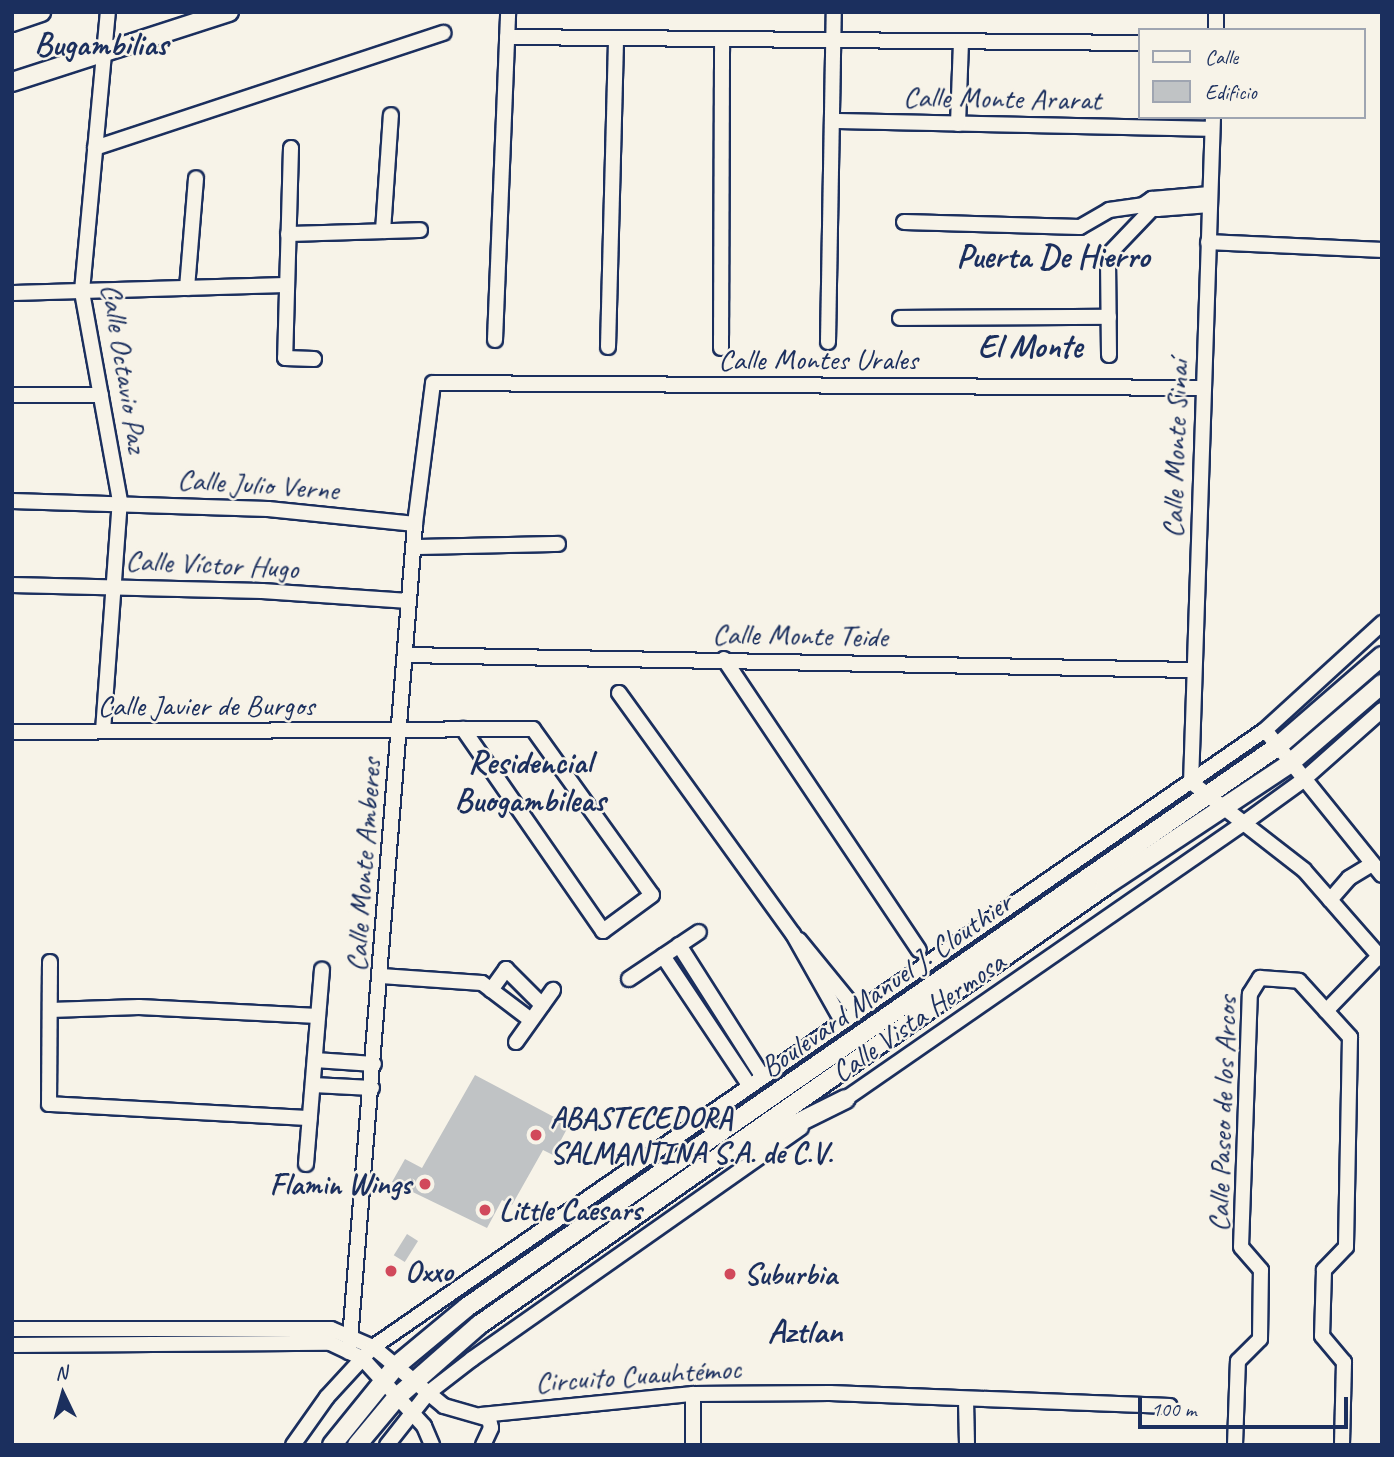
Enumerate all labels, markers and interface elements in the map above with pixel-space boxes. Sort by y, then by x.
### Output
district label: Bugambilias [34,25,168,65]
legend [1138,28,1366,119]
text: Calle [1205,44,1238,70]
street label: Calle Monte Ararat [903,78,1101,118]
text: Edificio [1205,79,1257,105]
district label: Puerta De Hierro [956,237,1150,277]
street label: Calle Octavio Paz [94,280,156,456]
district label: El Monte [978,327,1082,367]
street label: Calle Montes Urales [718,341,918,377]
street label: Calle Monte Sinaí [1154,359,1196,539]
street label: Calle Julio Verne [177,460,339,508]
street label: Calle Víctor Hugo [125,541,299,587]
street label: Calle Monte Teide [712,615,888,655]
street label: Calle Javier de Burgos [98,687,314,723]
district label: Residencial Buogambileas [455,743,605,821]
street label: Calle Monte Amberes [338,758,388,972]
street label: Boulevard Manuel J. Clouthier [753,884,1019,1086]
street label: Calle Vista Hermosa [824,944,1012,1090]
street label: Calle Paseo de los Arcos [1200,995,1244,1233]
place label: ABASTECEDORA SALMANTINA S.A. de C.V. [550,1100,833,1170]
marker: ABASTECEDORA SALMANTINA S.A. de C.V. [528,1127,544,1143]
place label: Flamin Wings [269,1166,411,1202]
marker: Flamin Wings [417,1176,433,1192]
place label: Little Caesars [499,1192,643,1228]
marker: Little Caesars [477,1202,493,1218]
place label: Oxxo [405,1253,452,1289]
place label: Suburbia [744,1256,837,1292]
marker: Oxxo [383,1263,399,1279]
marker: Suburbia [722,1266,738,1282]
district label: Aztlan [768,1312,842,1352]
street label: Circuito Cuauhtémoc [534,1350,742,1400]
north arrow [28,1359,98,1429]
text: N [54,1361,68,1386]
scale bar [1142,1384,1352,1428]
text: 100 m [1151,1396,1196,1422]

